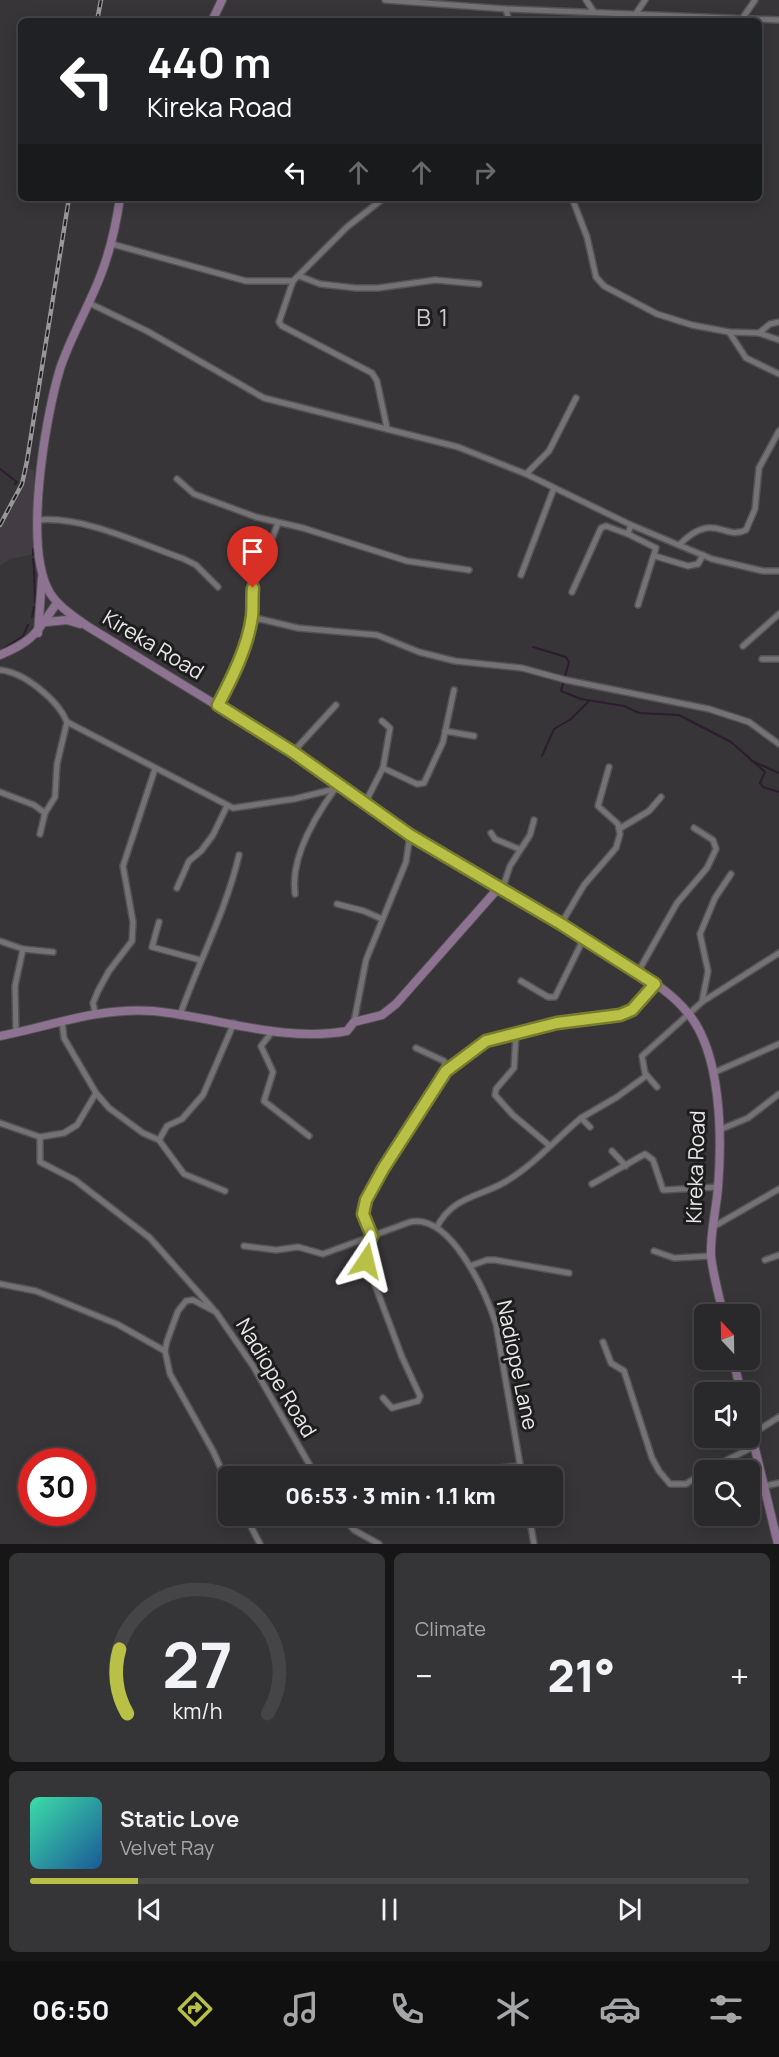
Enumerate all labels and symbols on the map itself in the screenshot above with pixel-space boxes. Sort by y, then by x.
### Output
district label: B 1 [416,300,450,333]
pin [227,526,278,588]
street label: Kireka Road [98,603,209,685]
street label: Kireka Road [679,1110,711,1224]
position arrow [334,1229,398,1293]
street label: Nadiope Lane [491,1297,545,1432]
north arrow [694,1304,760,1370]
street label: Nadiope Road [230,1313,323,1442]
speed limit sign: 30 [18,1448,96,1526]

